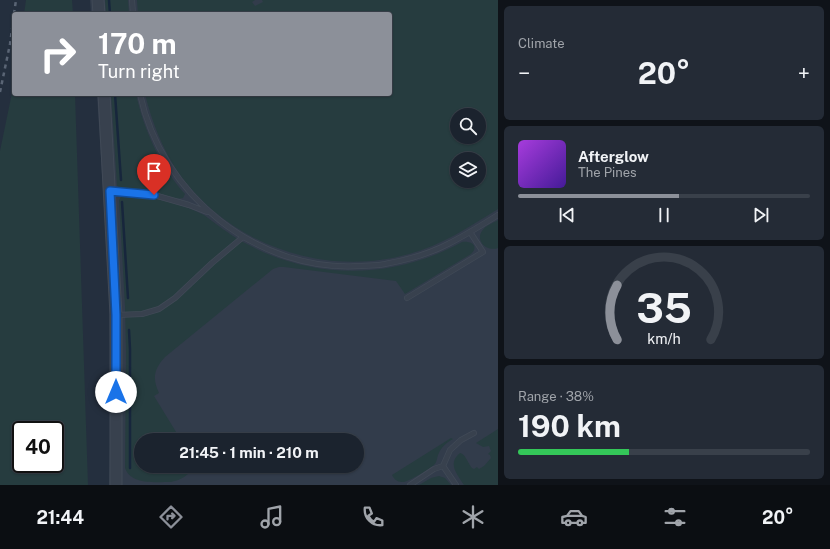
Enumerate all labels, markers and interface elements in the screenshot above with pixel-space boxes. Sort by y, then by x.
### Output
text: 170 m [98,27,177,60]
icon: right [32,28,84,80]
text: Climate [518,36,565,51]
text: 20° [638,55,690,91]
text: − [518,60,530,86]
text: + [798,60,810,86]
text: Turn right [98,61,180,82]
map controls [450,108,486,188]
button: search [450,108,486,144]
text: Afterglow [578,148,649,165]
button: layers [450,152,486,188]
pin [137,154,171,195]
icon: arrive [143,160,165,182]
text: The Pines [578,165,637,180]
icon: previous [556,204,578,226]
icon: pause [653,204,675,226]
icon: next [750,204,772,226]
text: 35 [636,283,692,332]
text: km/h [647,330,681,347]
position arrow [95,371,137,413]
text: Range · 38% [518,389,594,404]
text: 190 km [518,408,621,444]
speed limit sign: 40 [12,421,64,473]
text: 21:45 · 1 min · 210 m [179,444,319,461]
icon: directions [157,503,185,531]
icon: music [258,503,286,531]
icon: phone [359,503,387,531]
icon: climate [459,503,487,531]
icon: car [560,503,588,531]
icon: filters [661,503,689,531]
text: 21:44 [36,507,84,528]
text: 20° [762,507,794,528]

